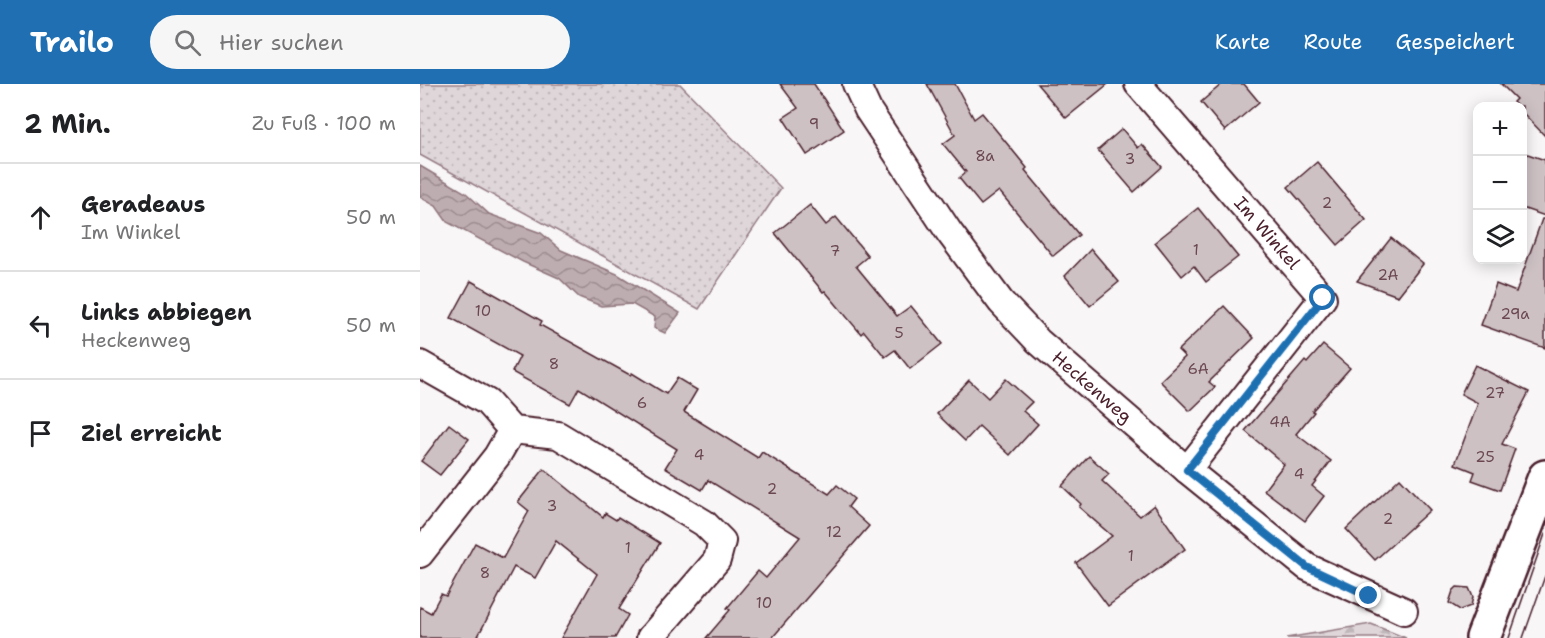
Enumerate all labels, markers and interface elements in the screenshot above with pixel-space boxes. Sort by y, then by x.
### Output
search box [150,15,570,69]
text: Trailo [30,23,114,61]
icon: search [171,26,204,59]
text: Hier suchen [219,28,344,57]
text: Karte [1215,28,1270,56]
text: Route [1303,28,1362,56]
text: Gespeichert [1395,28,1515,56]
map controls [1473,102,1527,264]
button: + [1473,102,1527,156]
text: 2 Min. [24,106,111,141]
text: Zu Fuß · 100 m [252,110,396,136]
house number: 9 [809,114,819,134]
house number: 8a [975,146,995,166]
house number: 3 [1125,149,1135,169]
button: − [1473,156,1527,210]
text: Geradeaus [81,190,205,219]
street label: Im Winkel [1229,191,1306,275]
house number: 2 [1322,193,1332,213]
icon: ahead [24,201,57,234]
text: 50 m [346,204,396,230]
button: layers [1473,210,1527,264]
text: Im Winkel [81,219,180,245]
house number: 1 [1193,240,1199,260]
house number: 7 [830,241,840,261]
house number: 2A [1378,265,1398,285]
route start [1309,284,1335,310]
text: Links abbiegen [81,298,252,327]
house number: 10 [475,301,491,321]
house number: 29a [1500,304,1530,324]
icon: left [24,309,57,342]
text: 50 m [346,312,396,338]
house number: 5 [894,323,904,343]
text: Heckenweg [81,327,191,353]
street label: Heckenweg [1047,346,1137,428]
house number: 8 [549,354,559,374]
house number: 6A [1187,359,1209,379]
house number: 27 [1485,383,1505,403]
house number: 6 [637,393,647,413]
house number: 4A [1269,412,1291,432]
icon: arrive [24,417,57,450]
text: Ziel erreicht [81,419,222,448]
house number: 4 [694,445,704,465]
house number: 25 [1475,447,1495,467]
house number: 4 [1294,464,1304,484]
house number: 2 [767,479,777,499]
house number: 3 [547,496,557,516]
house number: 2 [1383,509,1393,529]
house number: 12 [826,522,842,542]
house number: 1 [625,538,631,558]
house number: 1 [1128,546,1134,566]
house number: 8 [480,563,490,583]
route end [1355,582,1381,608]
house number: 10 [756,593,772,613]

